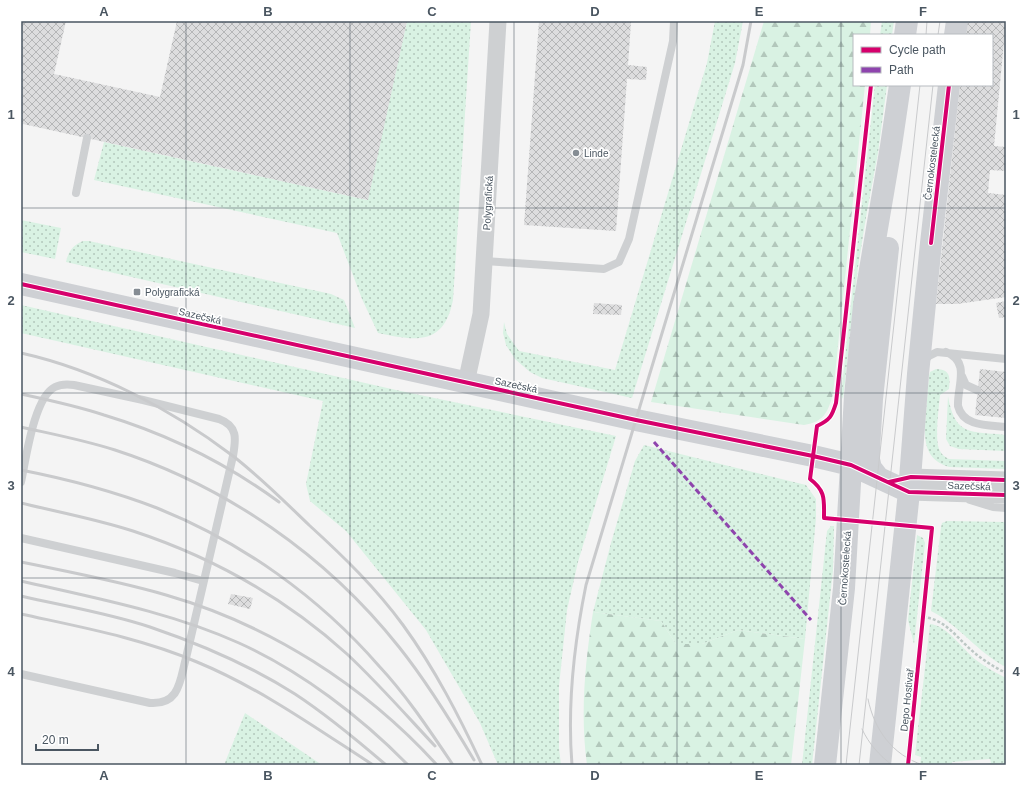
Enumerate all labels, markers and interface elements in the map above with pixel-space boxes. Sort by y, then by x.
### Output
text: A [99,4,109,19]
text: B [263,4,273,19]
text: C [427,4,437,19]
text: D [590,4,600,19]
text: E [755,4,764,19]
text: F [919,4,927,19]
legend [853,34,993,86]
text: Cycle path [889,43,946,57]
text: Path [889,63,914,77]
text: 1 [7,107,15,122]
text: 1 [1012,107,1020,122]
street label: Černokostelecká [921,125,942,201]
marker: Linde [571,148,581,158]
place label: Linde [584,148,609,159]
street label: Polygrafická [481,175,495,230]
marker: Polygrafická [132,287,142,297]
place label: Polygrafická [145,287,200,298]
text: 2 [7,293,15,308]
text: 2 [1012,293,1020,308]
street label: Sazečská [178,306,223,326]
street label: Sazečská [494,375,539,395]
text: 3 [7,478,15,493]
text: 3 [1012,478,1020,493]
street label: Sazečská [947,480,991,492]
street label: Černokostelecká [836,530,853,606]
text: 4 [7,664,15,679]
text: 4 [1012,664,1020,679]
street label: Depo Hostivař [898,667,916,732]
scale bar [36,726,98,752]
text: 20 m [42,733,69,747]
text: A [99,768,109,783]
text: B [263,768,273,783]
text: C [427,768,437,783]
text: D [590,768,600,783]
text: E [755,768,764,783]
text: F [919,768,927,783]

